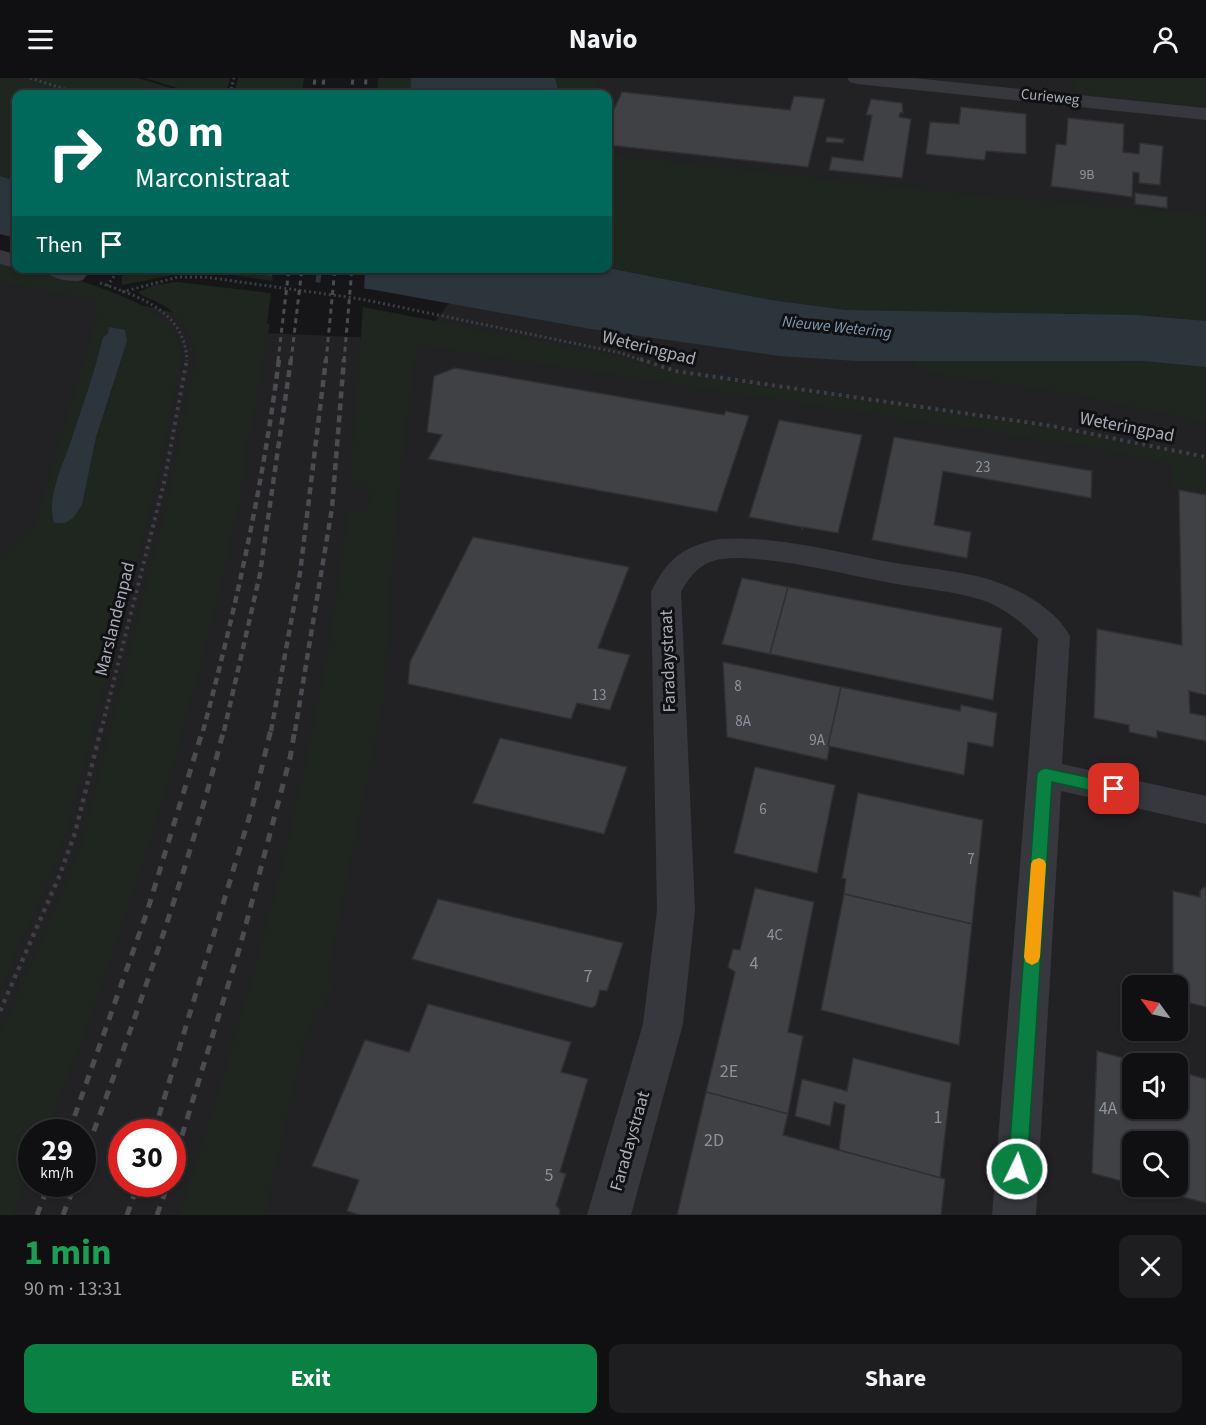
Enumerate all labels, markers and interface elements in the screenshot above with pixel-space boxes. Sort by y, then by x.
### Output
text: Navio [569,20,637,59]
icon: menu [24,23,57,56]
icon: person [1149,23,1182,56]
street label: Curieweg [1020,83,1081,111]
text: 80 m [135,103,224,163]
icon: right [36,114,114,192]
text: Marconistraat [135,159,290,198]
house number: 9B [1079,165,1095,185]
icon: arrive [95,228,128,261]
text: Then [36,229,83,261]
water label: Nieuwe Wetering [781,310,893,344]
street label: Weteringpad [599,324,699,372]
street label: Weteringpad [1077,406,1177,448]
house number: 23 [976,457,990,478]
street label: Marslandenpad [89,559,141,679]
street label: Faradaystraat [654,609,682,713]
house number: 8 [734,676,742,697]
house number: 13 [592,685,606,706]
house number: 8A [735,711,752,732]
house number: 9A [809,730,826,751]
pin [1088,763,1139,814]
icon: arrive [1097,772,1130,805]
house number: 6 [759,799,767,820]
house number: 7 [967,849,975,870]
house number: 4C [767,925,783,946]
house number: 4 [750,951,759,976]
house number: 7 [584,964,593,989]
north arrow [1122,975,1188,1041]
map controls [1122,975,1188,1197]
button: sound [1122,1053,1188,1119]
house number: 2E [720,1059,738,1084]
street label: Faradaystraat [604,1088,656,1194]
house number: 4A [1099,1096,1118,1121]
house number: 1 [934,1105,942,1130]
speed limit sign: 30 [108,1119,186,1197]
house number: 2D [704,1128,724,1153]
text: 29 [41,1129,73,1172]
button: search [1122,1131,1188,1197]
position arrow [985,1137,1049,1201]
text: km/h [40,1163,74,1184]
house number: 5 [545,1163,554,1188]
text: 1 min [24,1227,112,1278]
button: close [1119,1235,1182,1298]
text: 90 m · 13:31 [24,1275,122,1303]
button: Exit [24,1344,597,1413]
button: Share [609,1344,1182,1413]

